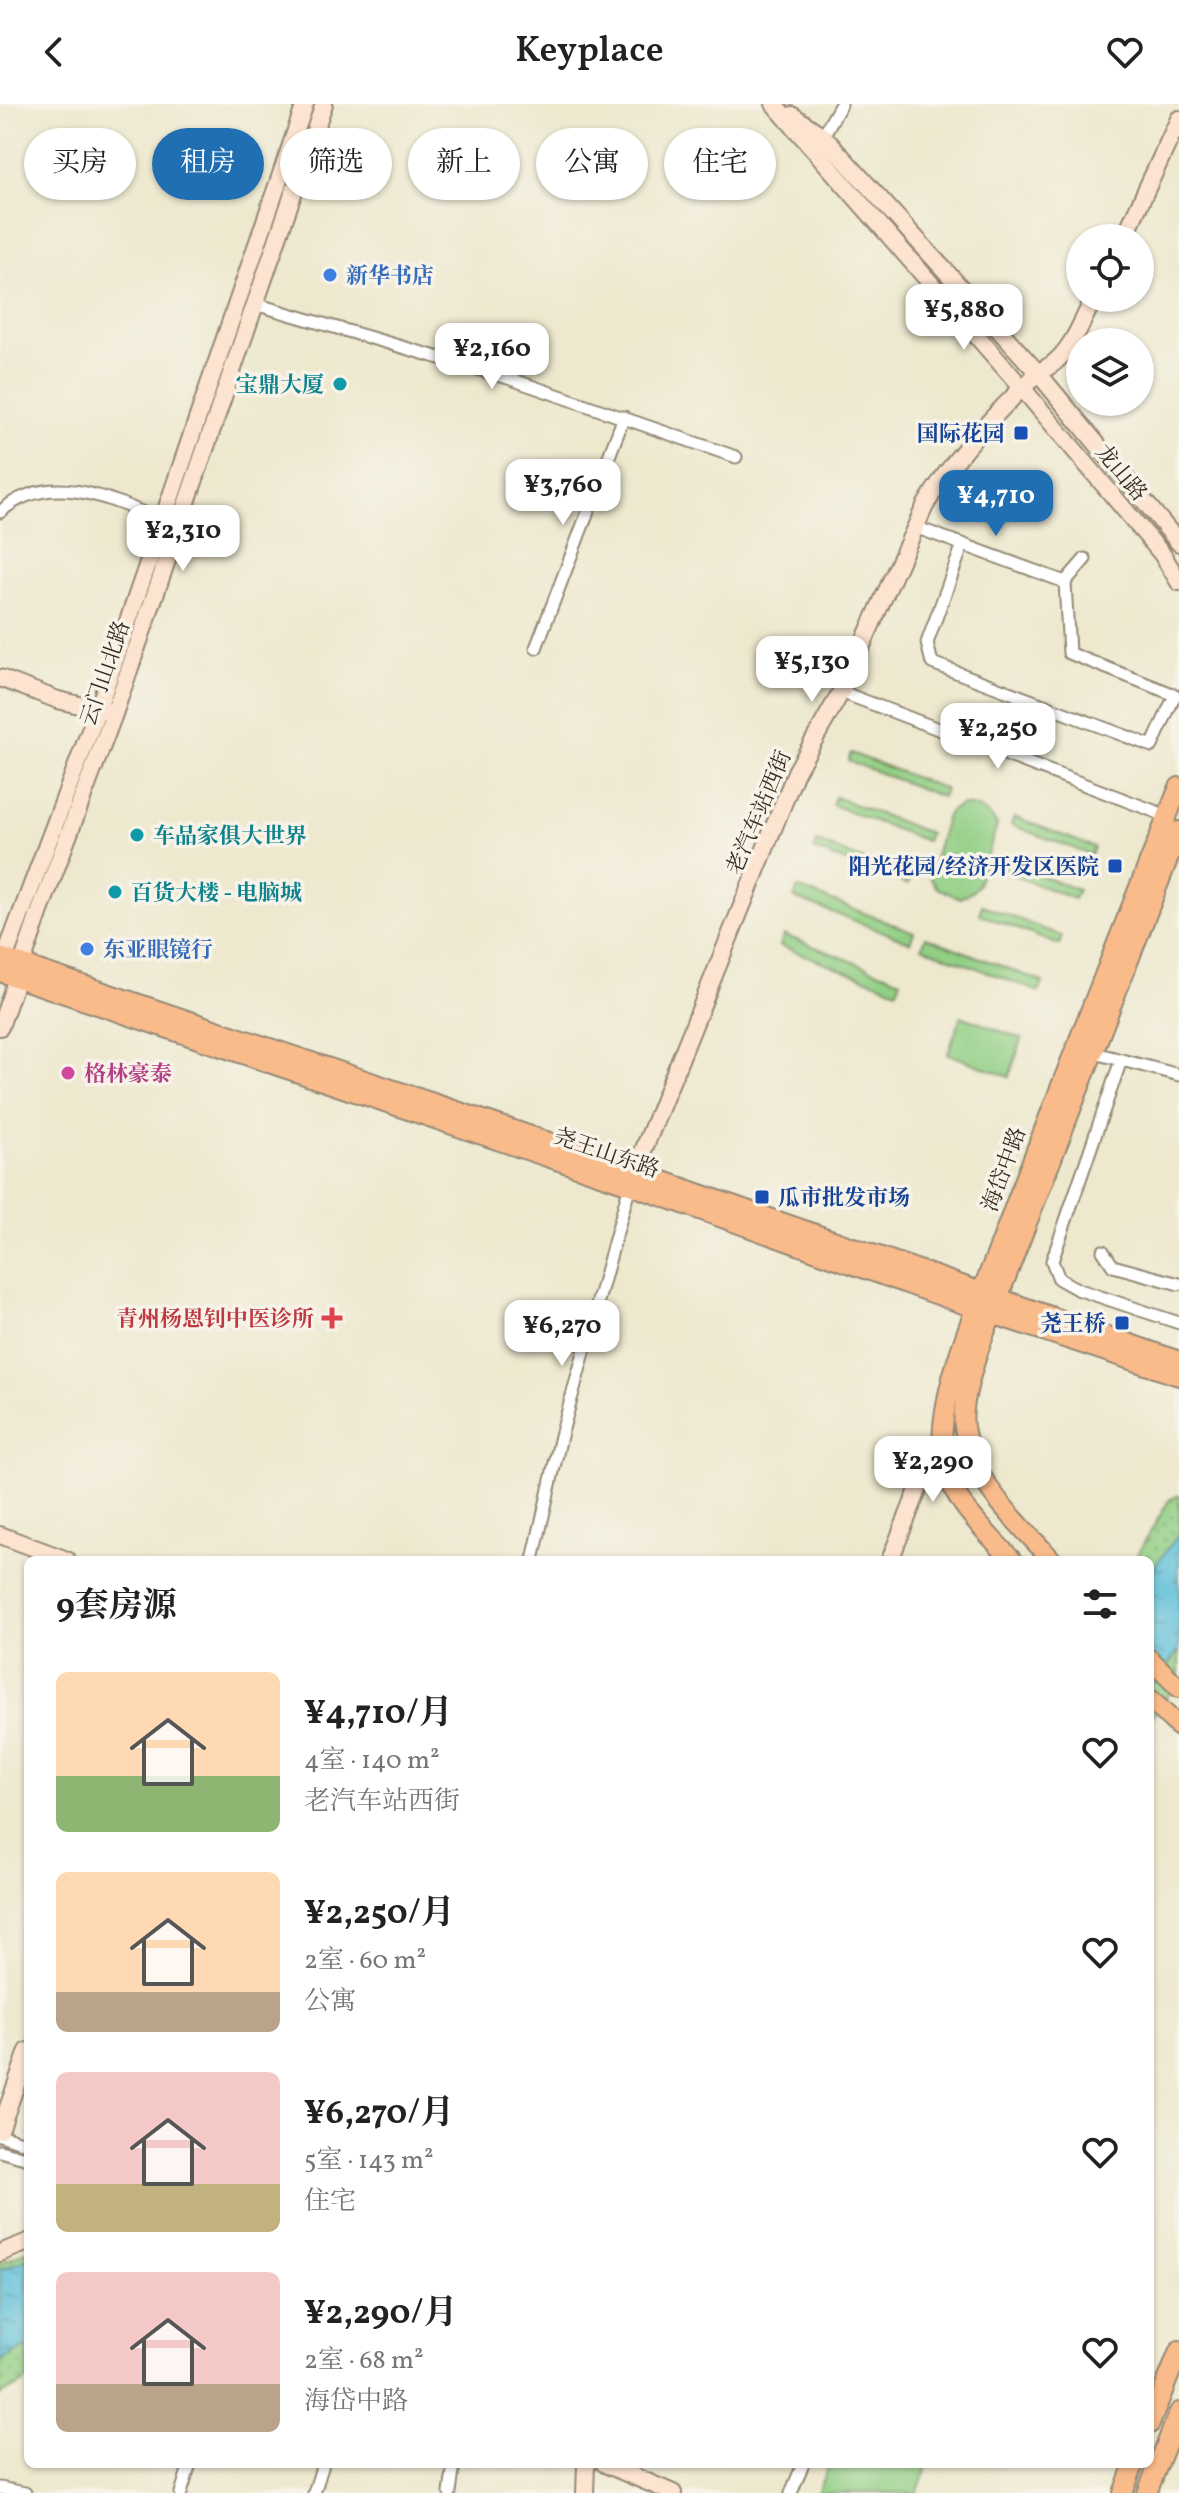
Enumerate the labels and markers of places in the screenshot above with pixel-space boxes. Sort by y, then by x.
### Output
place label: 新华书店 [346,262,434,293]
marker: 新华书店 [321,266,339,284]
pin: ¥5,880 [899,284,1029,352]
pin: ¥2,160 [427,323,557,391]
place label: 宝鼎大厦 [236,371,324,402]
marker: 宝鼎大厦 [331,375,349,393]
place label: 国际花园 [917,420,1005,451]
marker: 国际花园 [1012,424,1030,442]
pin: ¥3,760 [498,459,628,527]
pin: ¥4,710 [931,470,1061,538]
pin: ¥2,310 [118,505,248,573]
pin: ¥5,130 [747,636,877,704]
pin: ¥2,250 [933,703,1063,771]
place label: 车品家俱大世界 [153,822,307,853]
marker: 车品家俱大世界 [128,826,146,844]
place label: 阳光花园/经济开发区医院 [849,853,1099,884]
marker: 阳光花园/经济开发区医院 [1106,857,1124,875]
place label: 百货大楼 - 电脑城 [131,879,302,910]
marker: 百货大楼 - 电脑城 [106,883,124,901]
place label: 东亚眼镜行 [103,936,213,967]
marker: 东亚眼镜行 [78,940,96,958]
place label: 格林豪泰 [84,1060,172,1091]
marker: 格林豪泰 [59,1064,77,1082]
place label: 瓜市批发市场 [778,1184,910,1215]
marker: 瓜市批发市场 [753,1188,771,1206]
pin: ¥6,270 [497,1300,627,1368]
place label: 青州杨恩钊中医诊所 [116,1305,314,1336]
marker: 青州杨恩钊中医诊所 [321,1307,343,1329]
place label: 尧王桥 [1040,1310,1106,1341]
marker: 尧王桥 [1113,1314,1131,1332]
pin: ¥2,290 [868,1436,998,1504]

